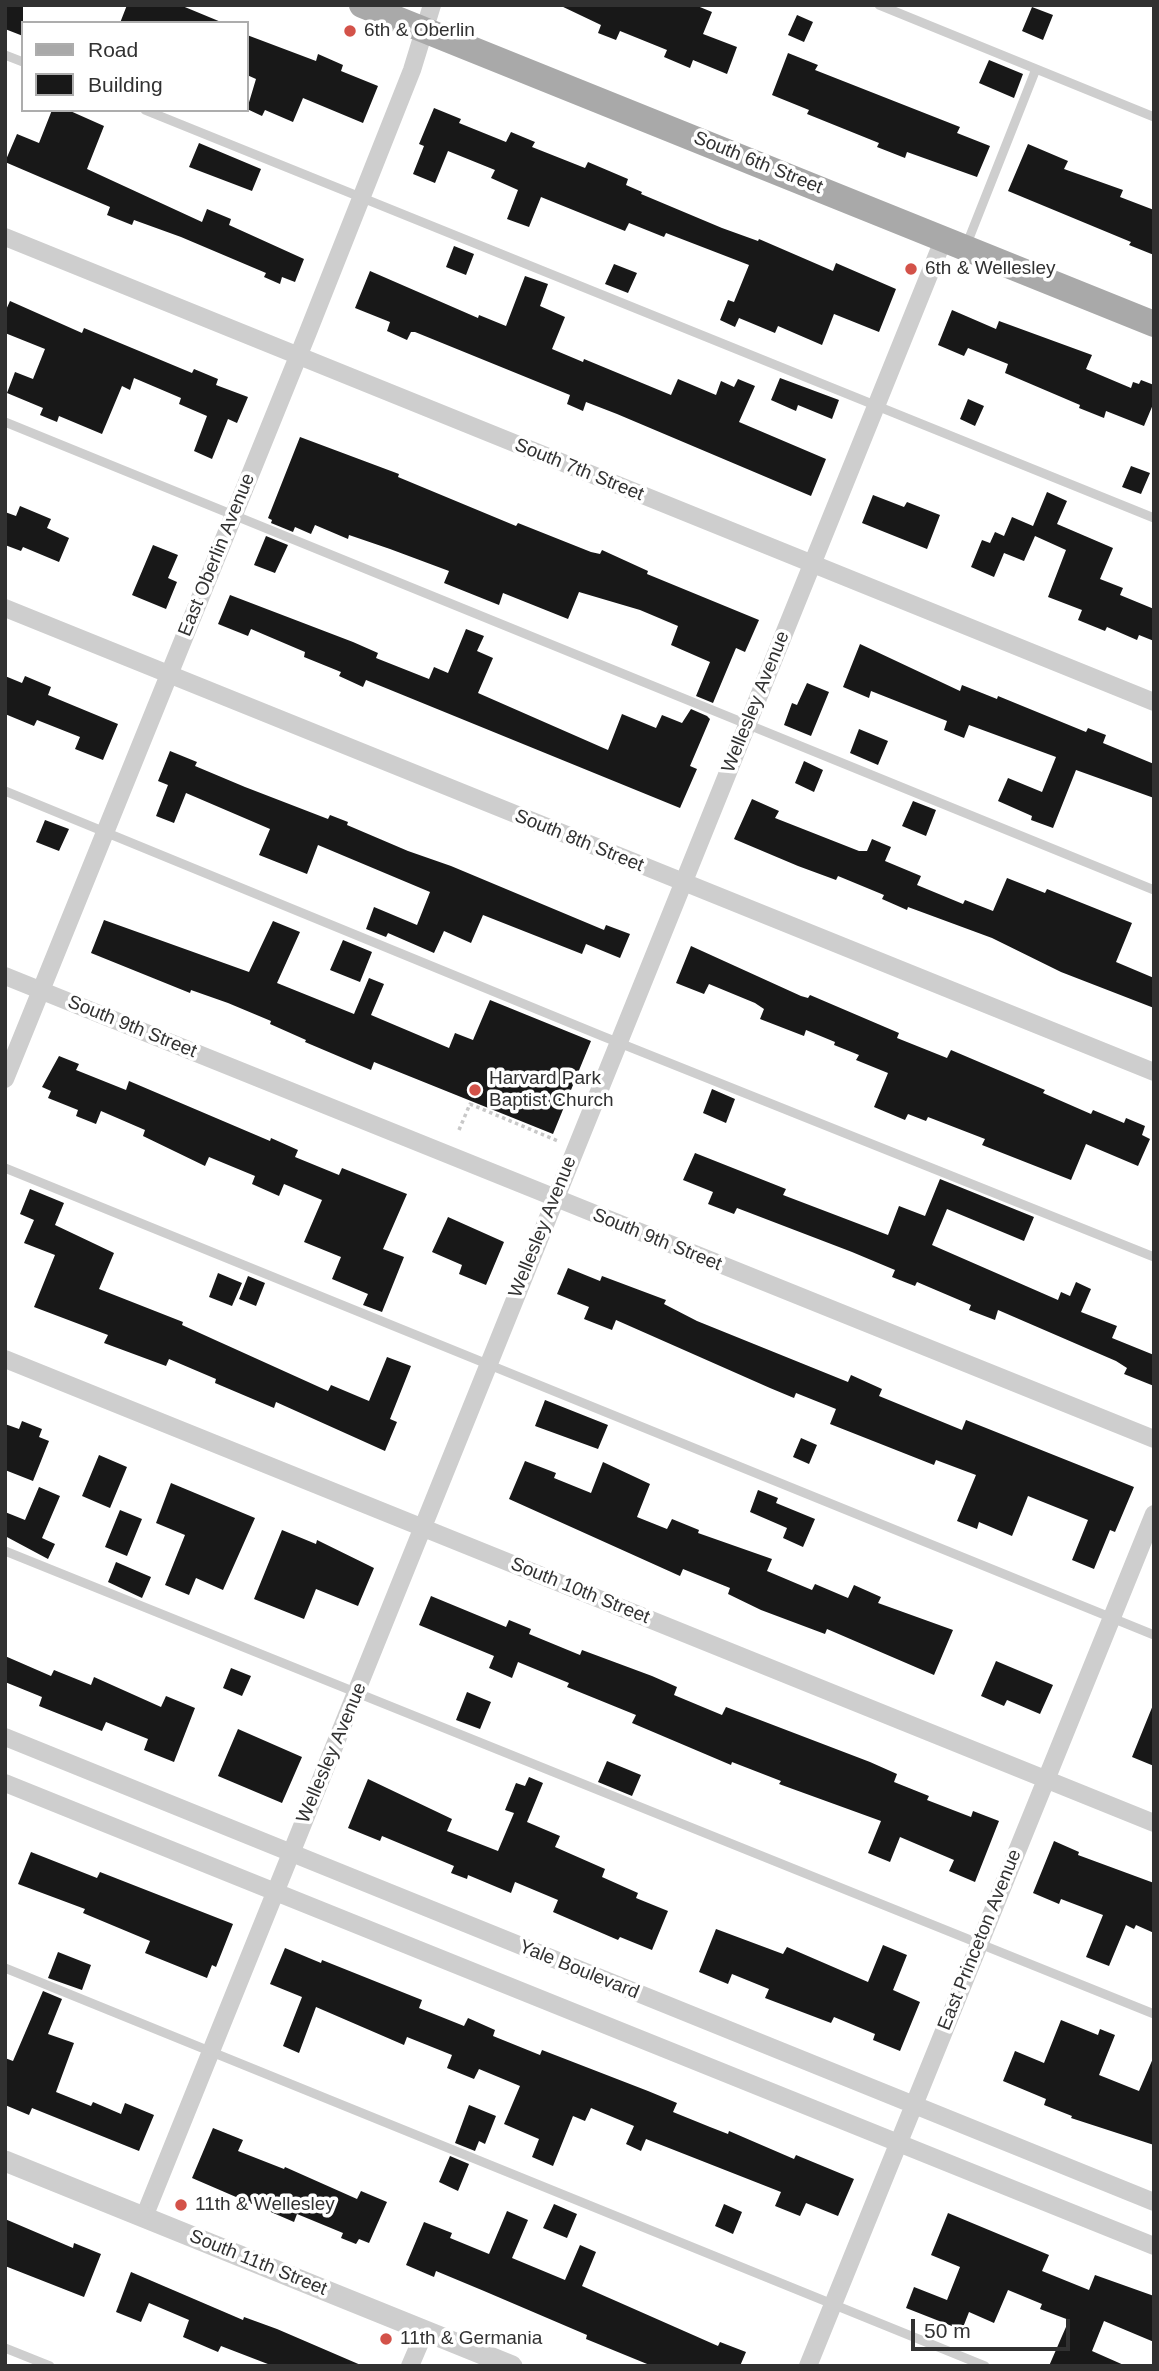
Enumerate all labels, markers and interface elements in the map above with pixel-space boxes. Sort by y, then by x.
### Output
place label: 6th & Oberlin [364,20,475,42]
legend [21,21,248,112]
marker: 6th & Oberlin [342,23,358,39]
text: Road [88,38,138,61]
text: Building [88,73,163,96]
street label: South 6th Street [690,127,826,199]
place label: 6th & Wellesley [925,258,1056,280]
marker: 6th & Wellesley [903,261,919,277]
street label: South 7th Street [511,434,647,506]
street label: East Oberlin Avenue [174,470,260,640]
street label: Wellesley Avenue [717,628,795,776]
street label: South 8th Street [511,805,647,877]
street label: South 9th Street [64,991,200,1063]
place label: Harvard Park Baptist Church [489,1068,614,1112]
marker: Harvard Park Baptist Church [467,1082,483,1098]
street label: Wellesley Avenue [504,1153,582,1301]
street label: South 9th Street [589,1204,725,1276]
street label: South 10th Street [507,1553,653,1629]
street label: Wellesley Avenue [292,1679,372,1827]
street label: East Princeton Avenue [933,1846,1027,2034]
street label: Yale Boulevard [516,1936,642,2004]
place label: 11th & Wellesley [195,2194,335,2216]
marker: 11th & Wellesley [173,2197,189,2213]
street label: South 11th Street [186,2225,330,2301]
scale bar [914,2304,1073,2348]
text: 50 m [924,2319,971,2342]
place label: 11th & Germania [400,2328,542,2350]
marker: 11th & Germania [378,2331,394,2347]

